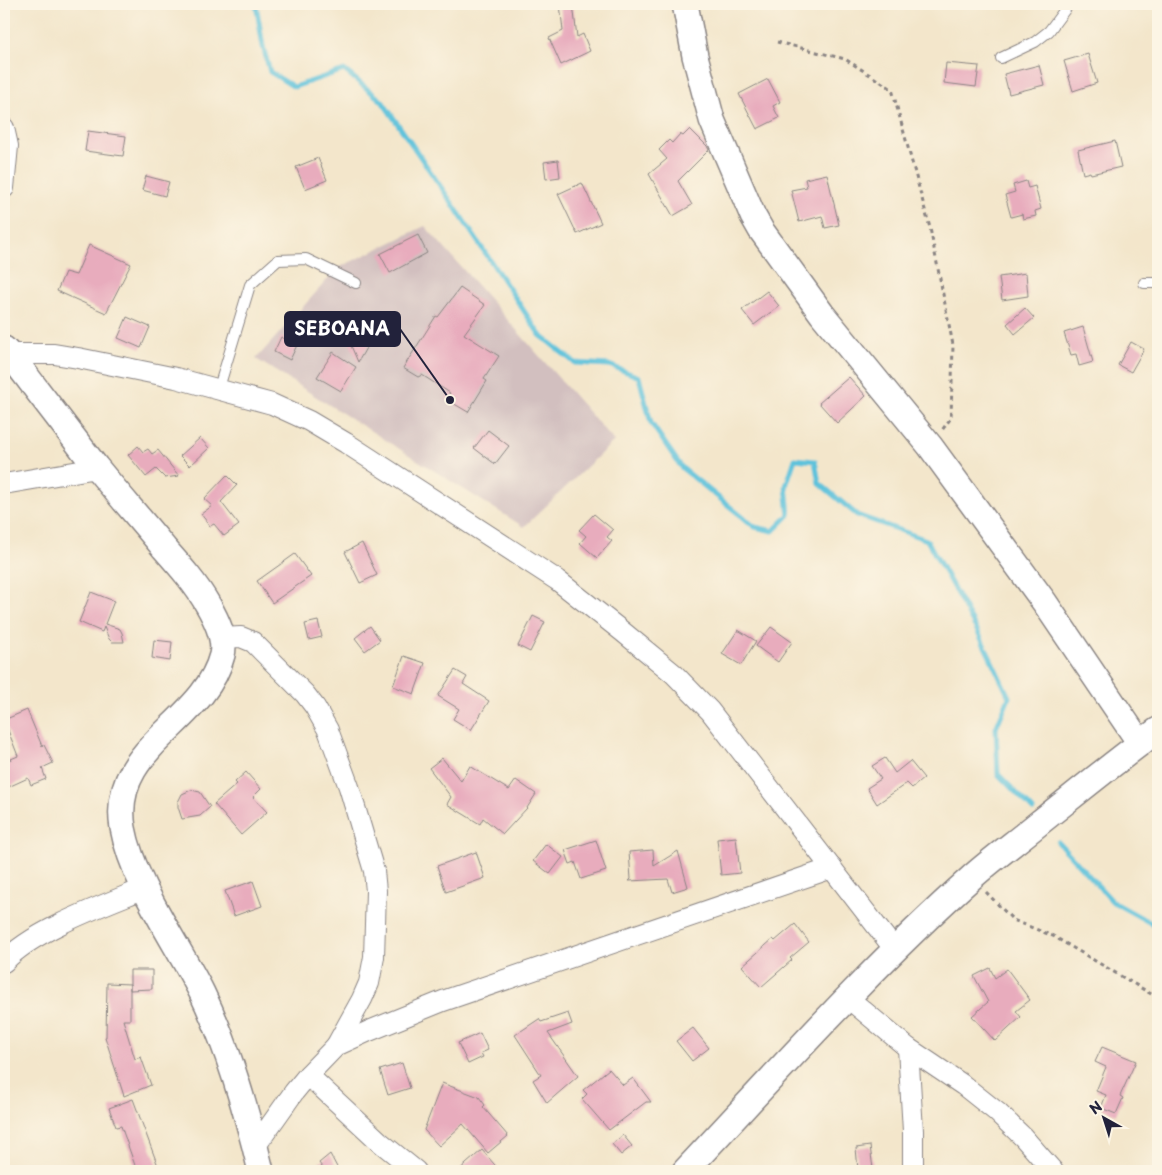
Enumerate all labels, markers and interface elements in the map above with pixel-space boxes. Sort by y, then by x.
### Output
callout: SEBOANA [285,312,400,346]
text: SEBOANA [294,313,390,341]
north arrow [1080,1092,1130,1142]
text: N [1085,1096,1106,1119]

